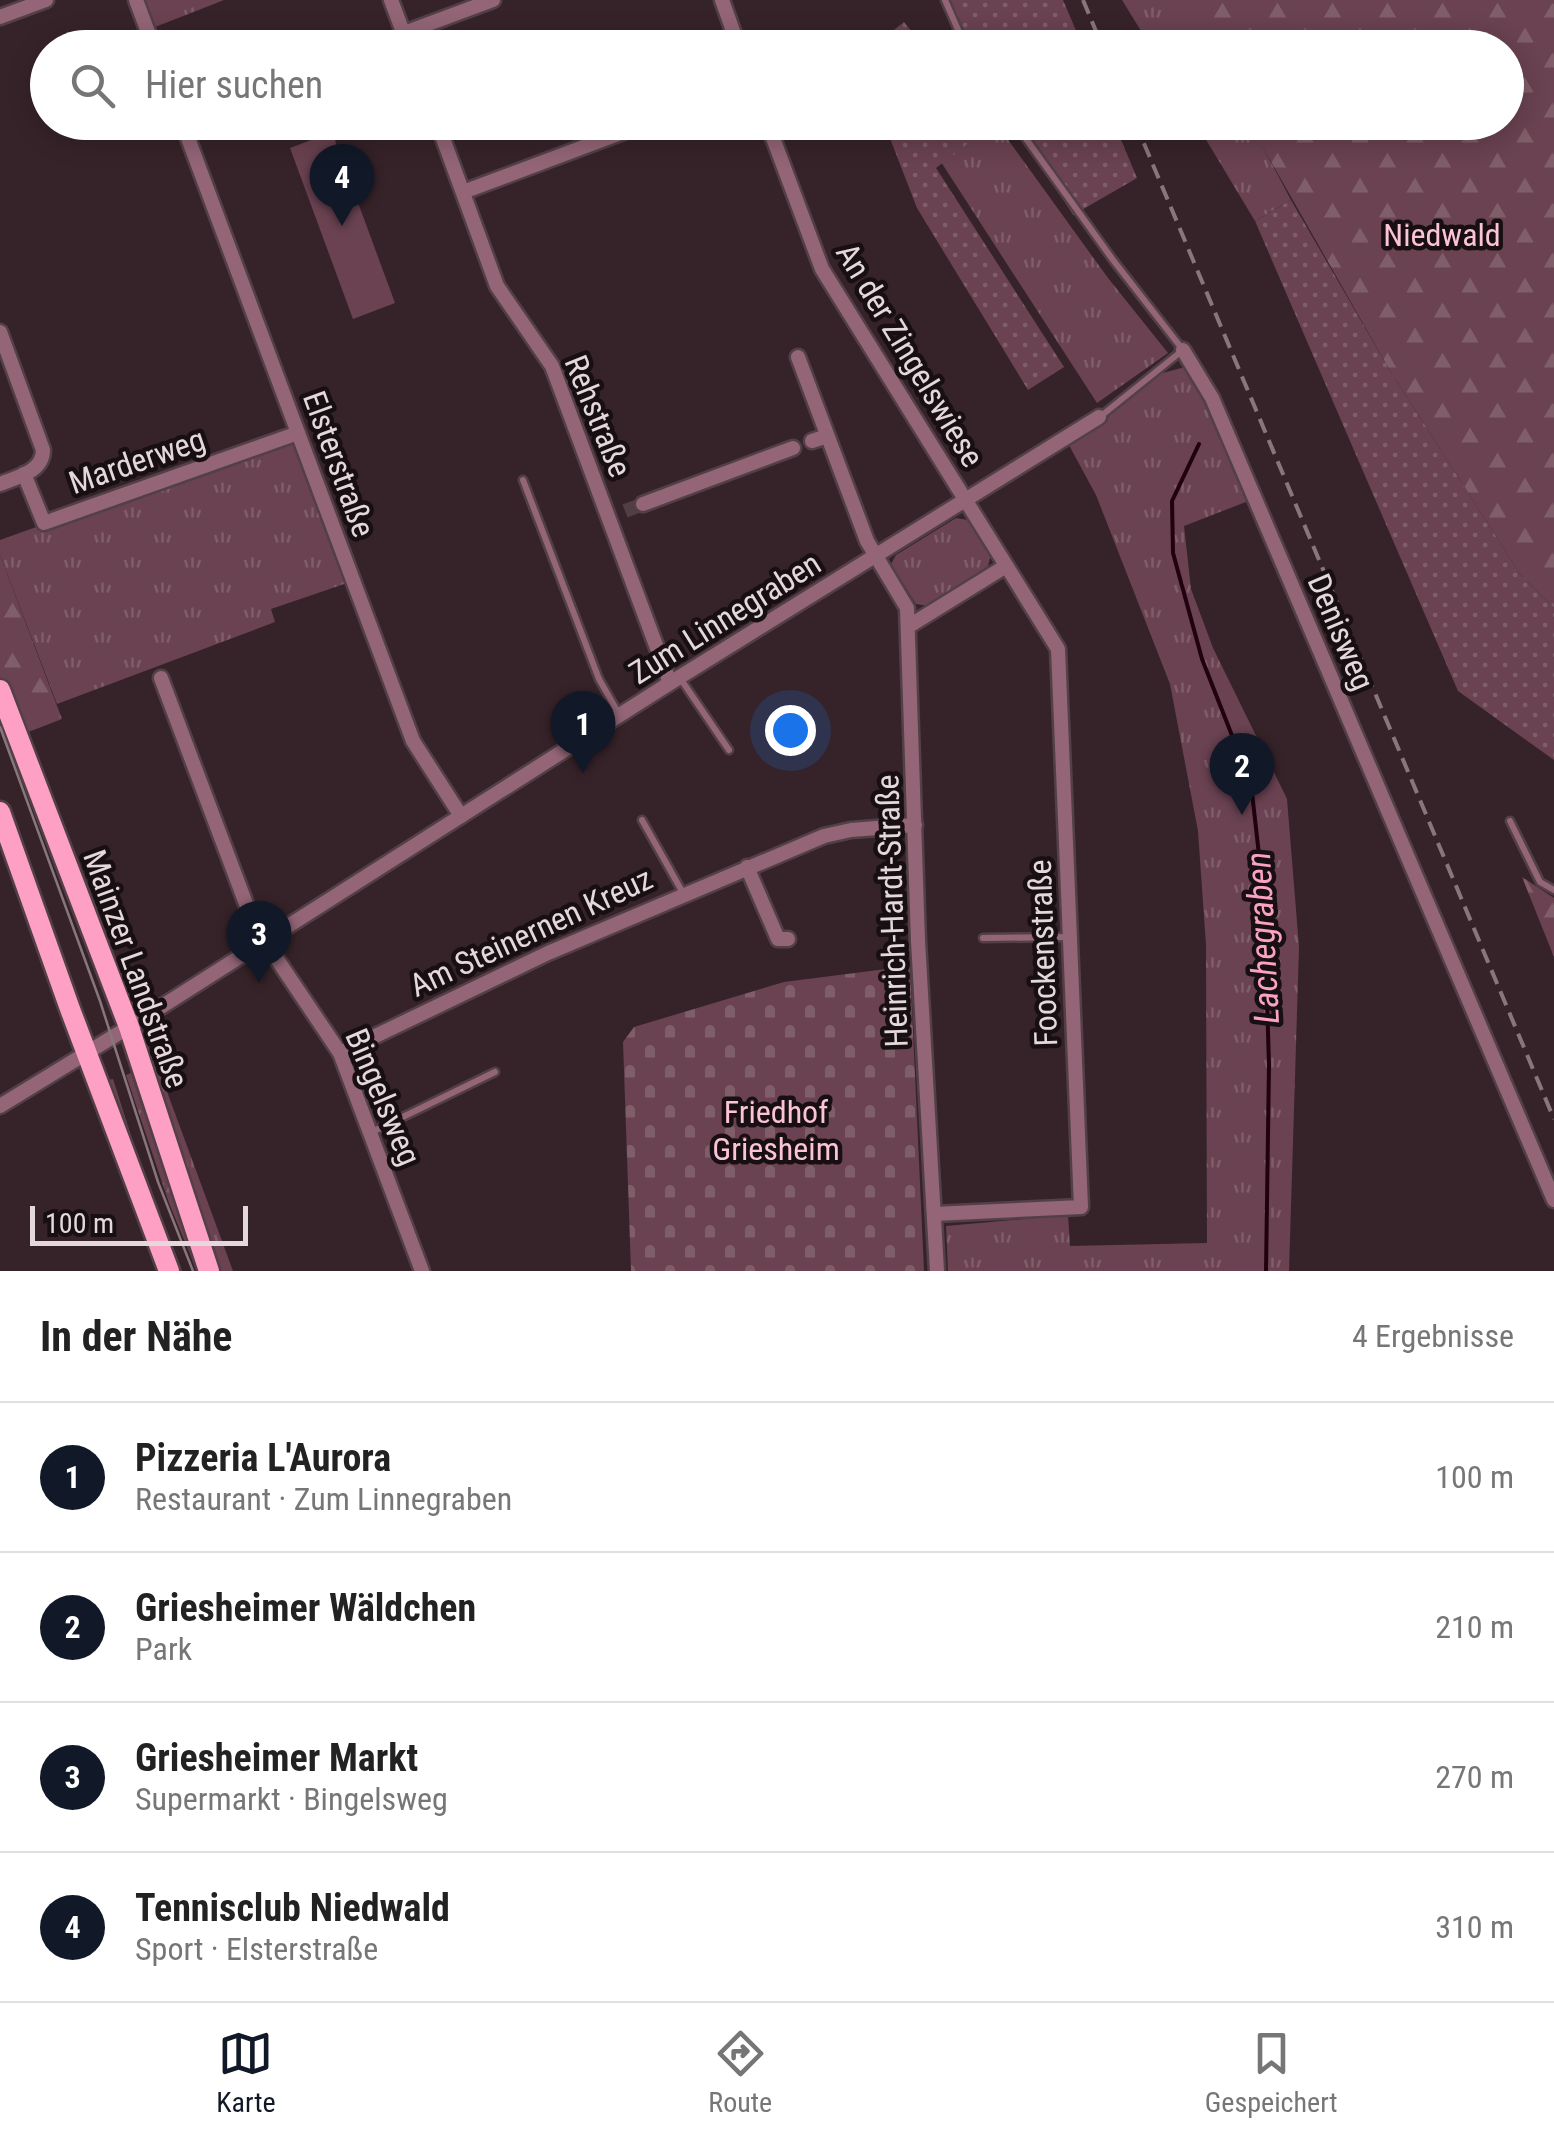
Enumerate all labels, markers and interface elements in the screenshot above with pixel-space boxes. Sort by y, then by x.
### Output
search box [30,30,1524,140]
icon: search [65,58,120,113]
text: Hier suchen [145,63,323,107]
pin: 4 [310,144,374,226]
park label: Niedwald [1383,216,1501,254]
street label: An der Zingelswiese [828,236,992,474]
street label: Rehstraße [556,350,640,482]
street label: Elsterstraße [295,386,383,542]
street label: Marderweg [64,420,210,502]
street label: Zum Linnegraben [622,544,828,692]
street label: Denisweg [1300,568,1382,696]
pin: 1 [550,690,616,773]
your location [765,705,816,756]
pin: 2 [1210,732,1274,815]
street label: Heinrich-Hardt-Straße [868,774,916,1048]
street label: Mainzer Landstraße [75,845,197,1093]
water label: Lachegraben [1238,851,1288,1025]
street label: Am Steinernen Kreuz [404,859,658,1005]
street label: Foockenstraße [1021,859,1065,1047]
pin: 3 [226,900,292,983]
street label: Bingelsweg [337,1023,429,1171]
park label: Friedhof Griesheim [712,1093,840,1168]
scale bar [30,1201,248,1246]
text: 100 m [45,1207,114,1240]
text: In der Nähe [40,1312,232,1361]
text: 4 Ergebnisse [1352,1317,1514,1355]
text: Pizzeria L'Aurora [135,1436,391,1480]
text: 1 [64,1458,81,1496]
text: 100 m [1435,1458,1514,1496]
text: Restaurant · Zum Linnegraben [135,1480,512,1518]
text: Griesheimer Wäldchen [135,1586,476,1630]
text: 2 [64,1608,81,1646]
text: 210 m [1435,1608,1514,1646]
text: Park [135,1630,192,1668]
text: Griesheimer Markt [135,1736,418,1780]
text: 3 [64,1758,81,1796]
text: 270 m [1435,1758,1514,1796]
text: Supermarkt · Bingelsweg [135,1780,448,1818]
text: Tennisclub Niedwald [135,1886,450,1930]
text: 4 [64,1908,81,1946]
text: 310 m [1435,1908,1514,1946]
text: Sport · Elsterstraße [135,1930,378,1968]
tab: Karte [216,2026,276,2119]
tab: Route [708,2026,772,2119]
tab: Gespeichert [1205,2026,1338,2119]

